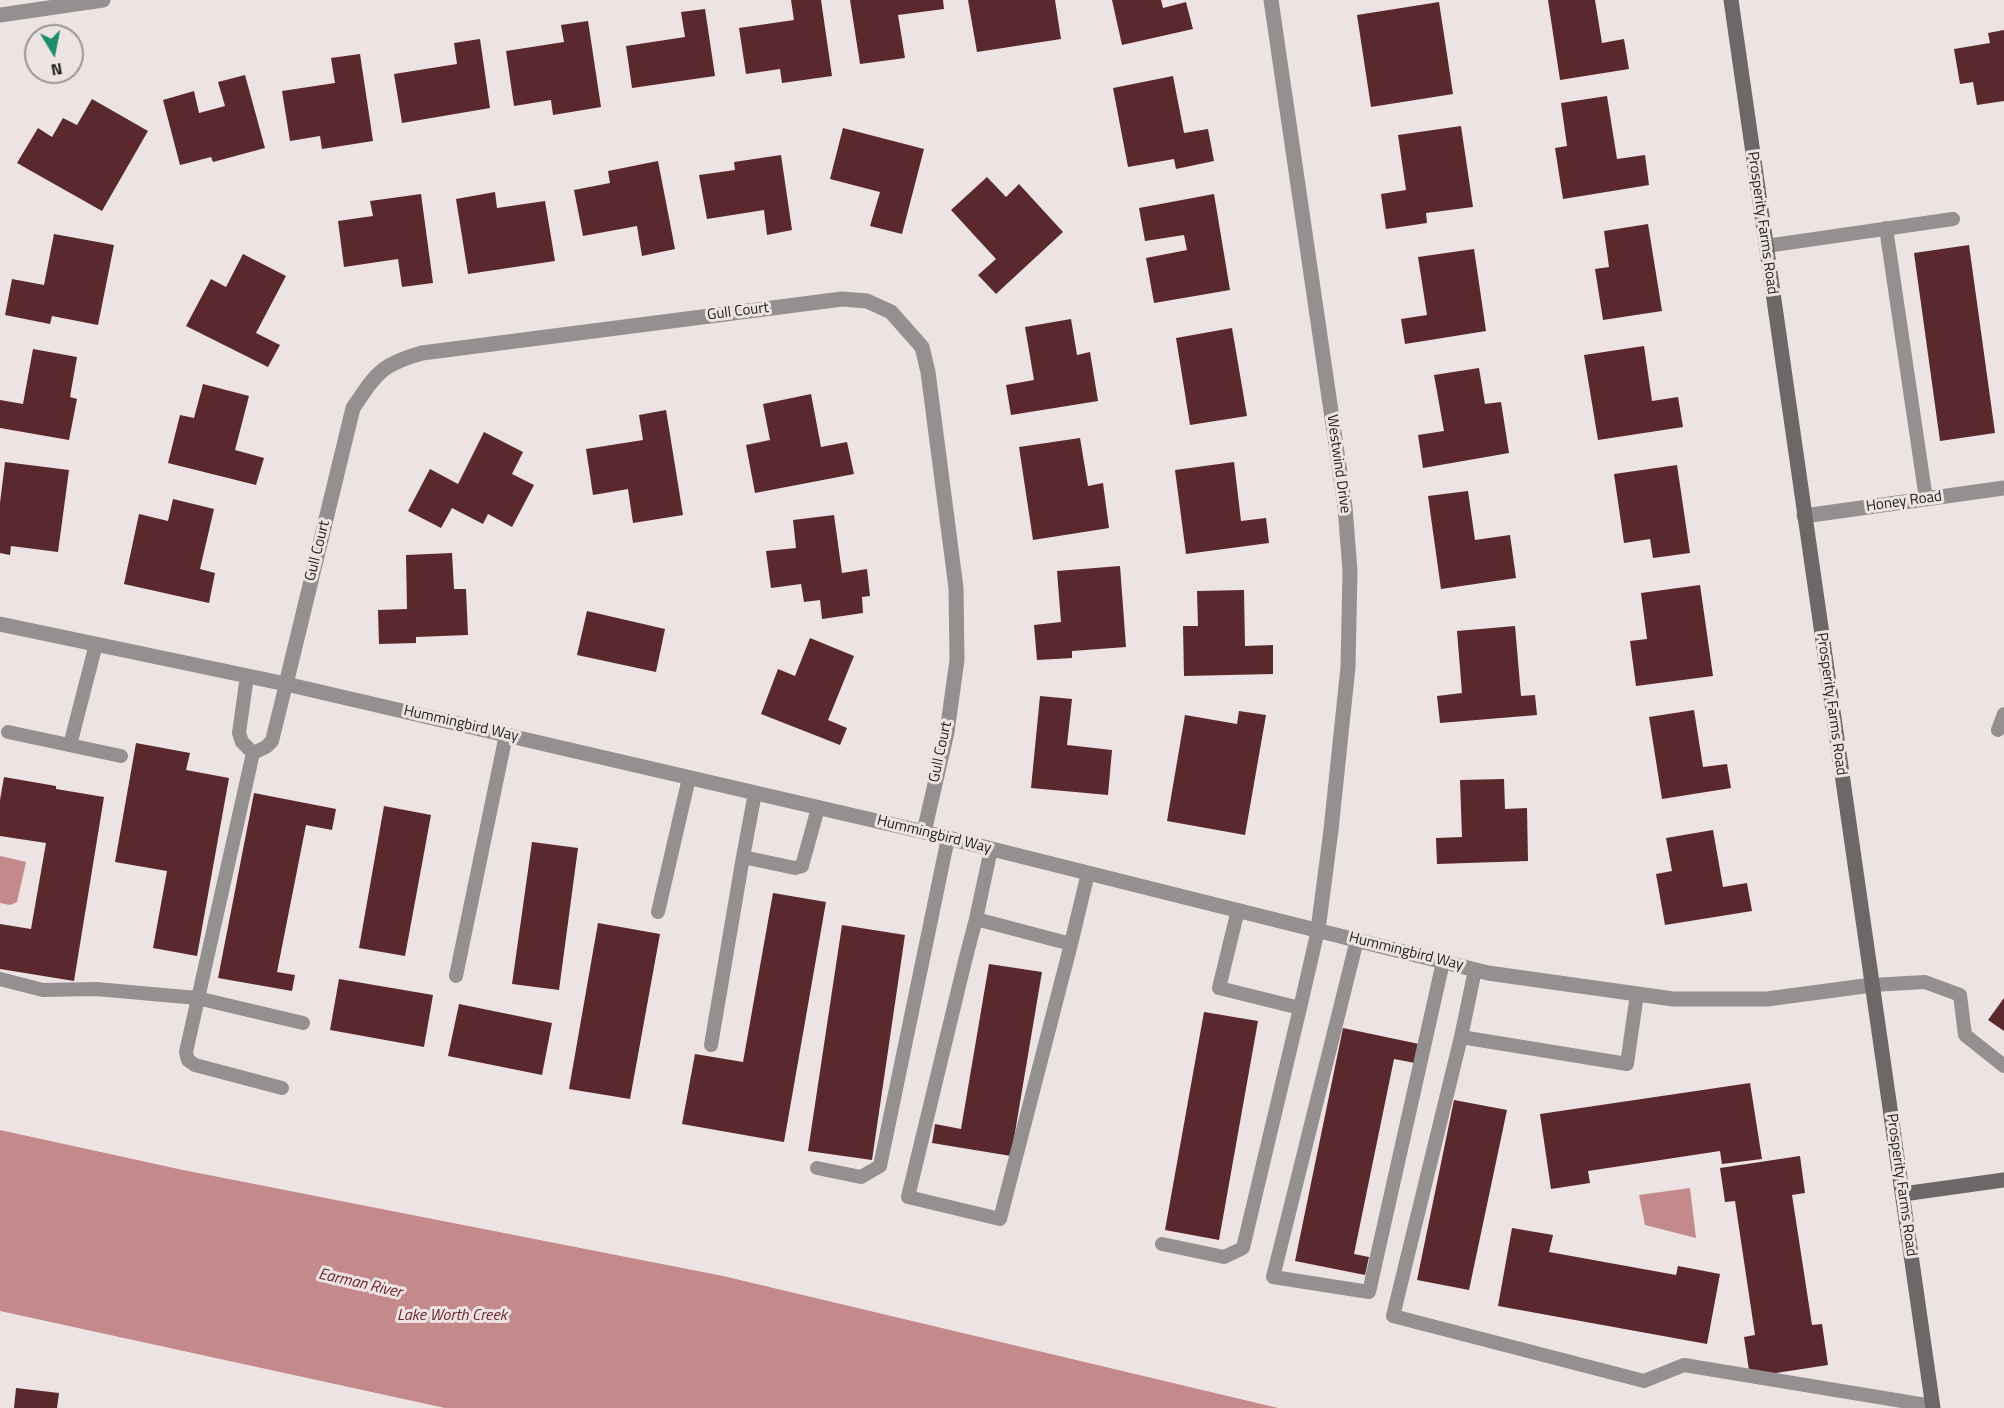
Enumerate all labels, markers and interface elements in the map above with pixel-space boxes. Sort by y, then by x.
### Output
north arrow [24,24,84,84]
text: N [49,57,64,83]
street label: Prosperity Farms Road [1743,150,1781,296]
street label: Gull Court [706,299,770,325]
street label: Westwind Drive [1322,413,1354,515]
street label: Honey Road [1865,488,1943,516]
street label: Gull Court [302,519,334,583]
street label: Prosperity Farms Road [1812,631,1850,777]
street label: Hummingbird Way [402,702,520,746]
street label: Gull Court [926,720,956,784]
street label: Hummingbird Way [875,812,993,858]
street label: Hummingbird Way [1347,929,1465,975]
street label: Prosperity Farms Road [1882,1112,1920,1258]
water label: Earman River [317,1265,403,1303]
water label: Lake Worth Creek [397,1306,507,1326]

